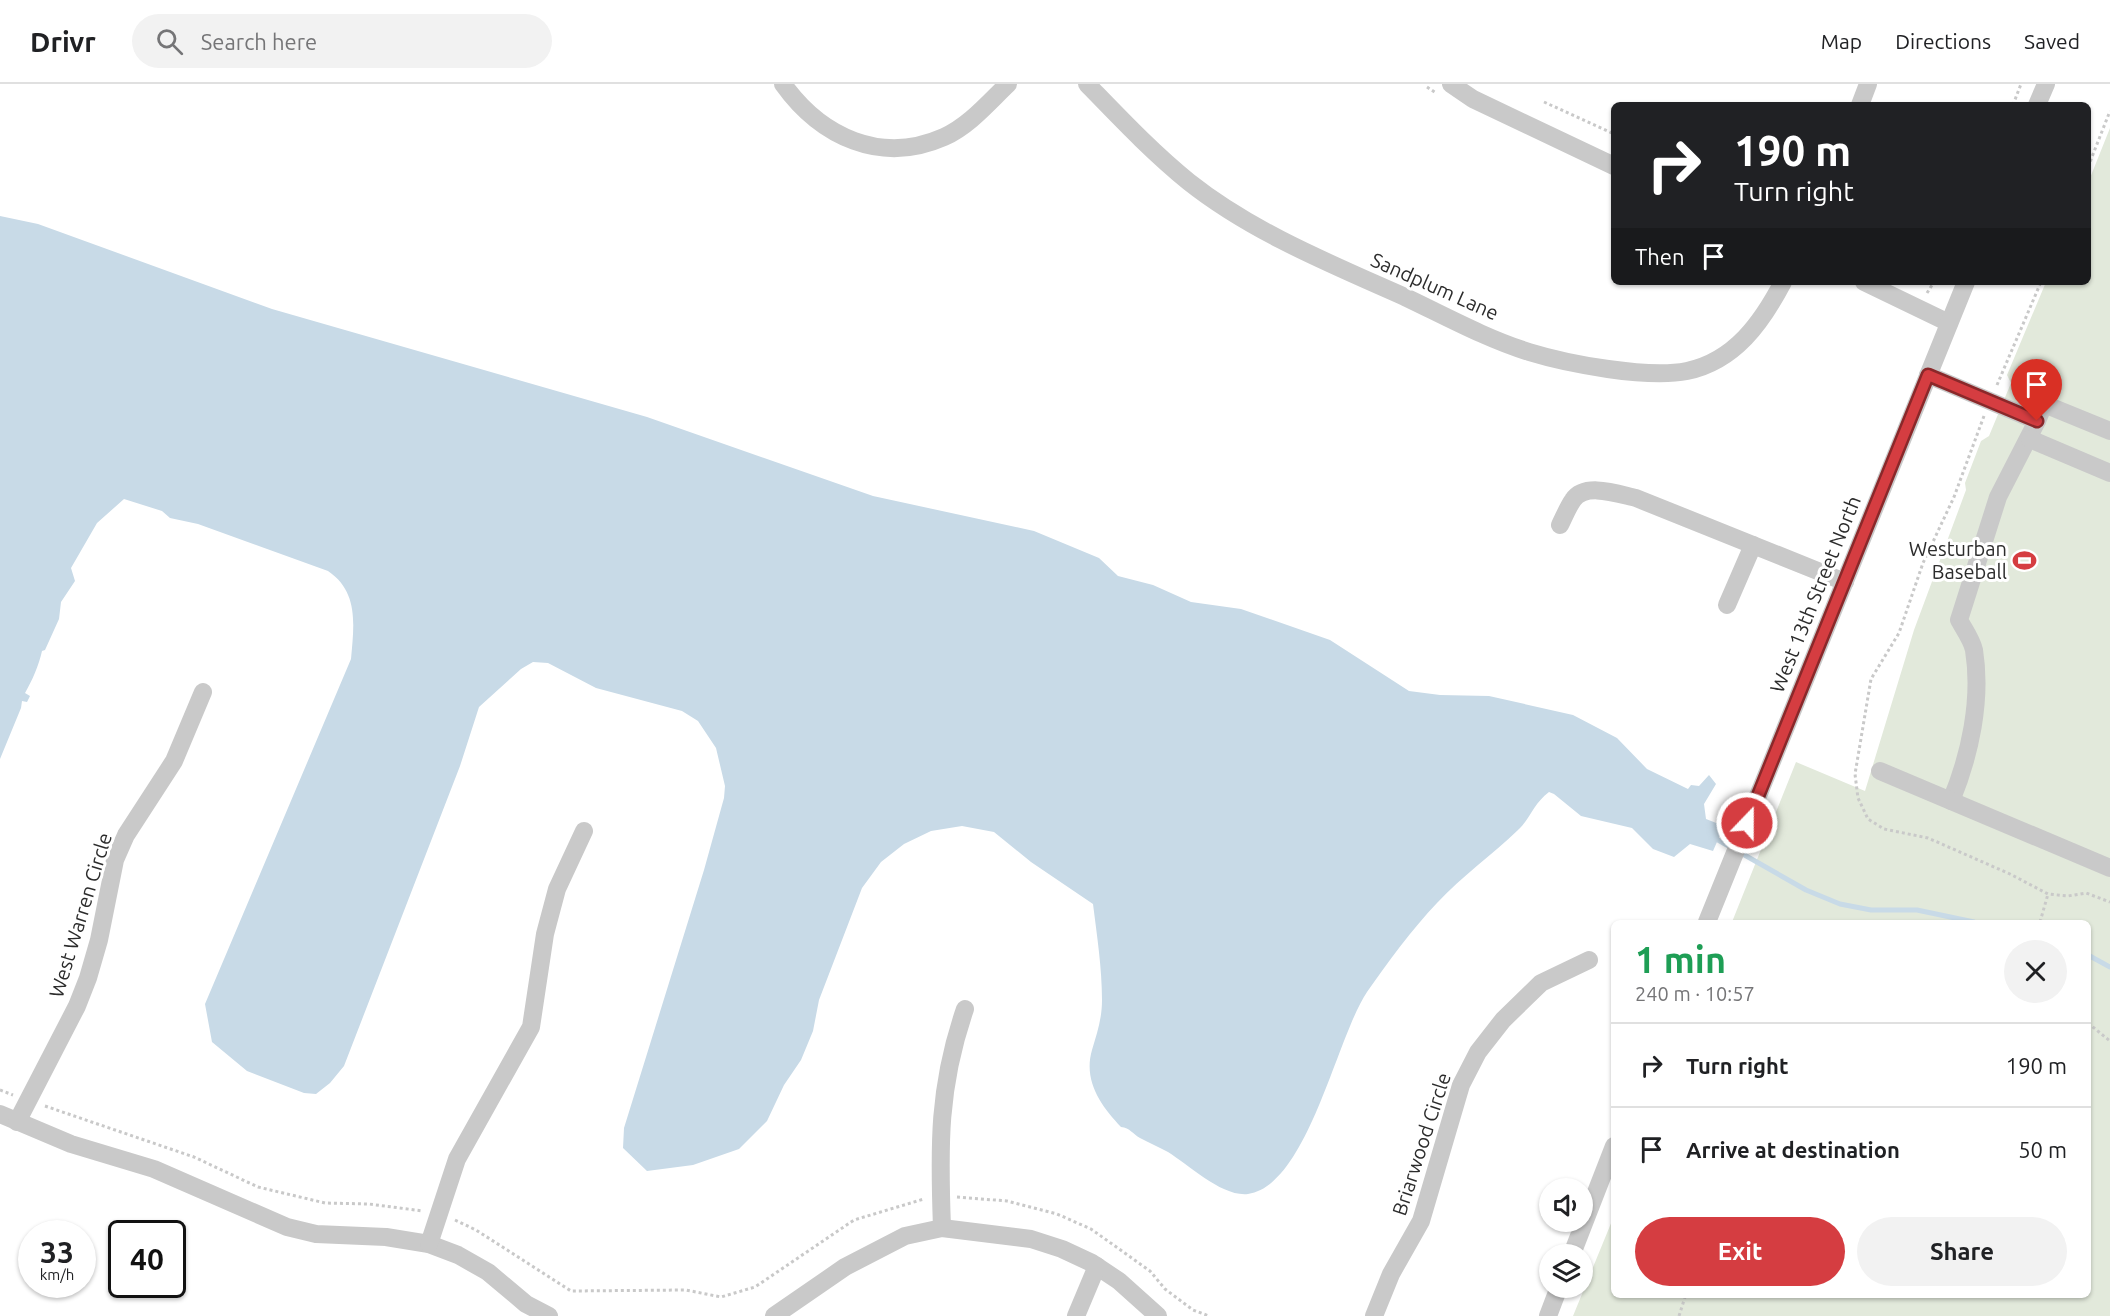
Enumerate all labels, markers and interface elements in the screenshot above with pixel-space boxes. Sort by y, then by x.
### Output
search box [132,14,552,68]
icon: search [153,25,186,58]
text: Drivr [30,26,96,57]
text: Search here [201,29,317,54]
text: Map [1821,29,1862,53]
text: Directions [1895,29,1991,53]
text: Saved [2024,29,2080,53]
icon: right [1635,126,1713,204]
text: 190 m [1734,127,1851,174]
text: Turn right [1734,176,1854,206]
icon: arrive [1697,240,1730,273]
text: Then [1635,244,1685,269]
street label: Sandplum Lane [1368,248,1502,324]
pin [2011,359,2062,421]
icon: arrive [2020,368,2053,401]
street label: West 13th Street North [1765,492,1865,696]
place label: Westurban Baseball [1909,537,2007,583]
sports icon: Westurban Baseball [2012,547,2038,573]
position arrow [1715,791,1779,855]
street label: West Warren Circle [44,830,116,1000]
text: 1 min [1635,939,1726,980]
button: close [2004,940,2067,1003]
text: 240 m · 10:57 [1635,982,1755,1005]
icon: right [1635,1049,1668,1082]
text: Turn right [1686,1053,1788,1078]
text: 190 m [2006,1053,2067,1078]
street label: Briarwood Circle [1387,1070,1455,1218]
icon: arrive [1635,1133,1668,1166]
text: Arrive at destination [1686,1137,1900,1162]
text: 50 m [2018,1137,2067,1162]
map controls [1539,1178,1593,1298]
button: sound [1539,1178,1593,1232]
button: Exit [1635,1217,1845,1286]
button: Share [1857,1217,2067,1286]
speed limit sign: 40 [108,1220,186,1298]
text: 33 [40,1235,74,1269]
button: layers [1539,1244,1593,1298]
text: km/h [40,1266,74,1283]

